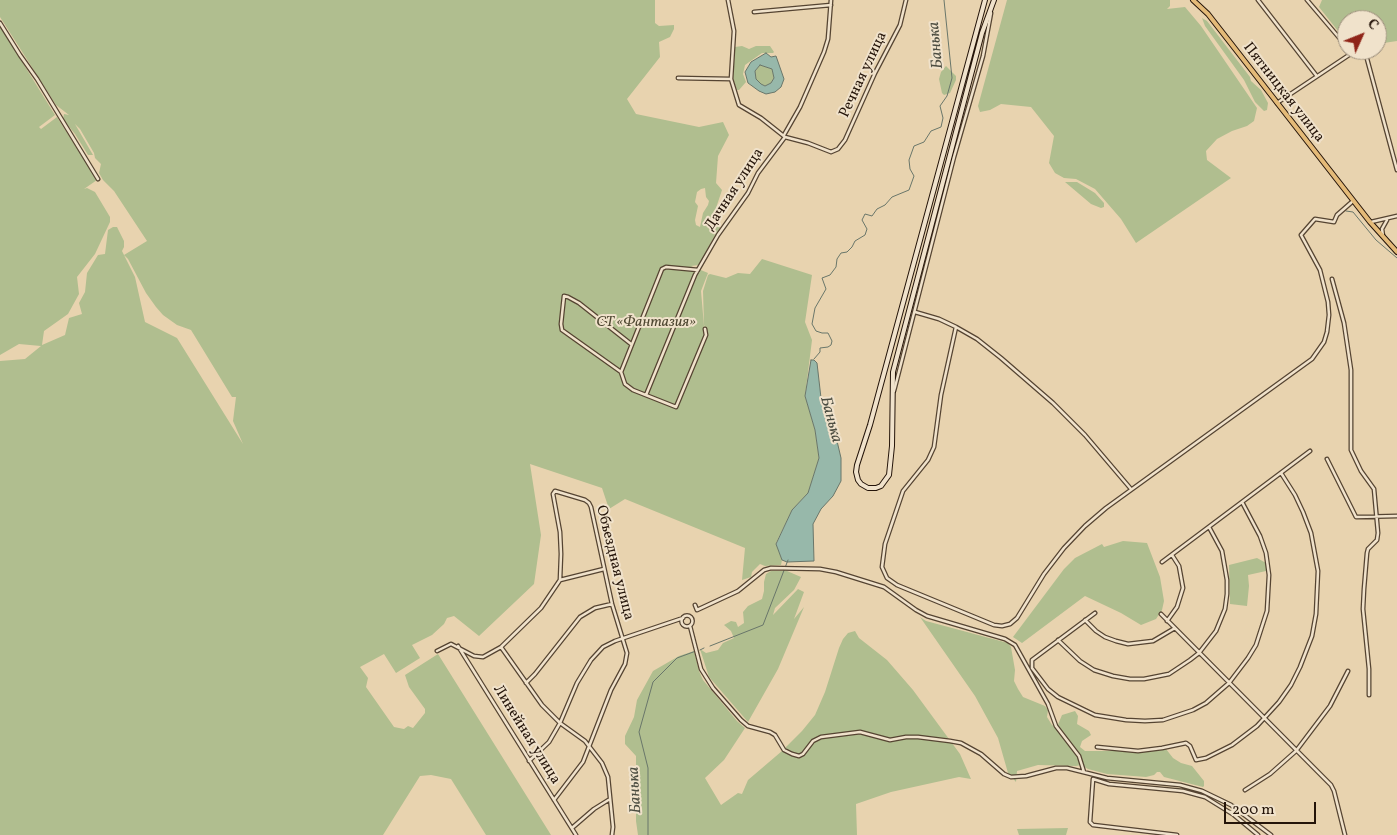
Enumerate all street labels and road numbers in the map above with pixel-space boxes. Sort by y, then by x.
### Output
street label: Речная улица [836,29,892,121]
street label: Пятницкая улица [1238,39,1328,147]
street label: Дачная улица [702,145,768,235]
street label: Объездная улица [591,504,637,622]
street label: Линейная улица [488,682,564,788]

